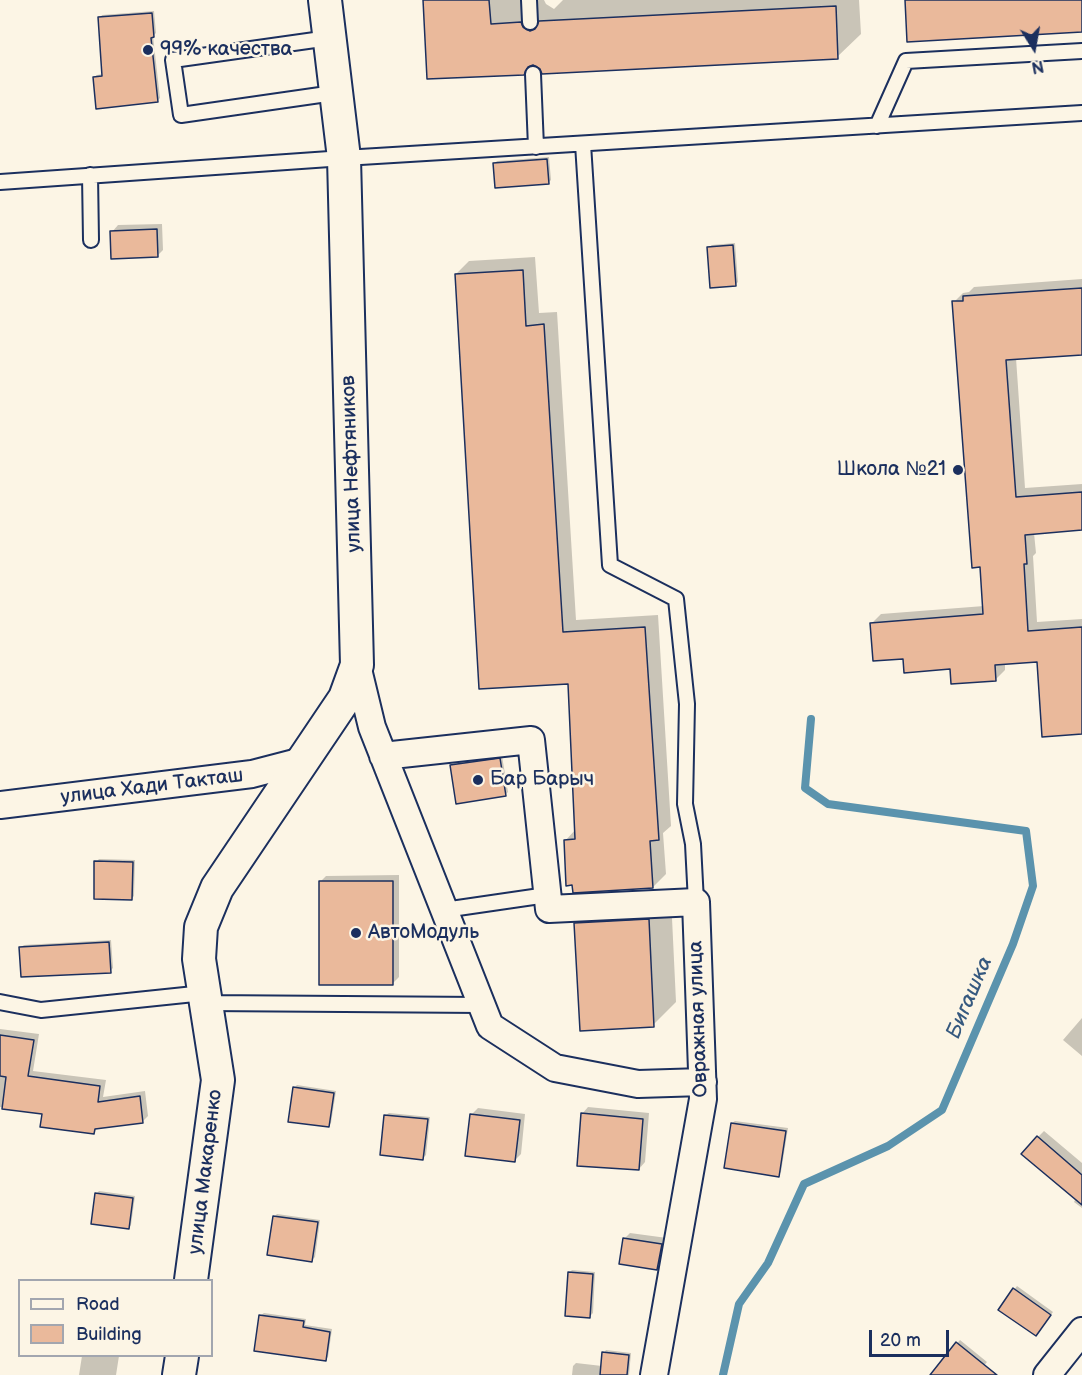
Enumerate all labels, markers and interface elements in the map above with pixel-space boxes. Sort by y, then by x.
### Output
north arrow [1004,18,1064,78]
place label: 99% качества [160,38,292,62]
marker: 99% качества [141,43,155,57]
text: N [1030,56,1045,77]
street label: улица Нефтяников [337,375,367,553]
place label: Школа №21 [837,458,946,482]
marker: Школа №21 [951,463,965,477]
street label: улица Хади Такташ [59,764,245,810]
place label: Бар Барыч [490,768,594,792]
marker: Бар Барыч [471,773,485,787]
place label: АвтоМодуль [368,921,479,945]
marker: АвтоМодуль [349,926,363,940]
street label: Овражная улица [684,940,714,1098]
water label: Бигашка [941,953,999,1043]
street label: улица Макаренко [184,1088,228,1256]
legend [18,1279,213,1357]
text: Road [76,1294,120,1315]
scale bar [872,1318,952,1356]
text: Building [76,1324,142,1345]
text: 20 m [880,1330,921,1351]

